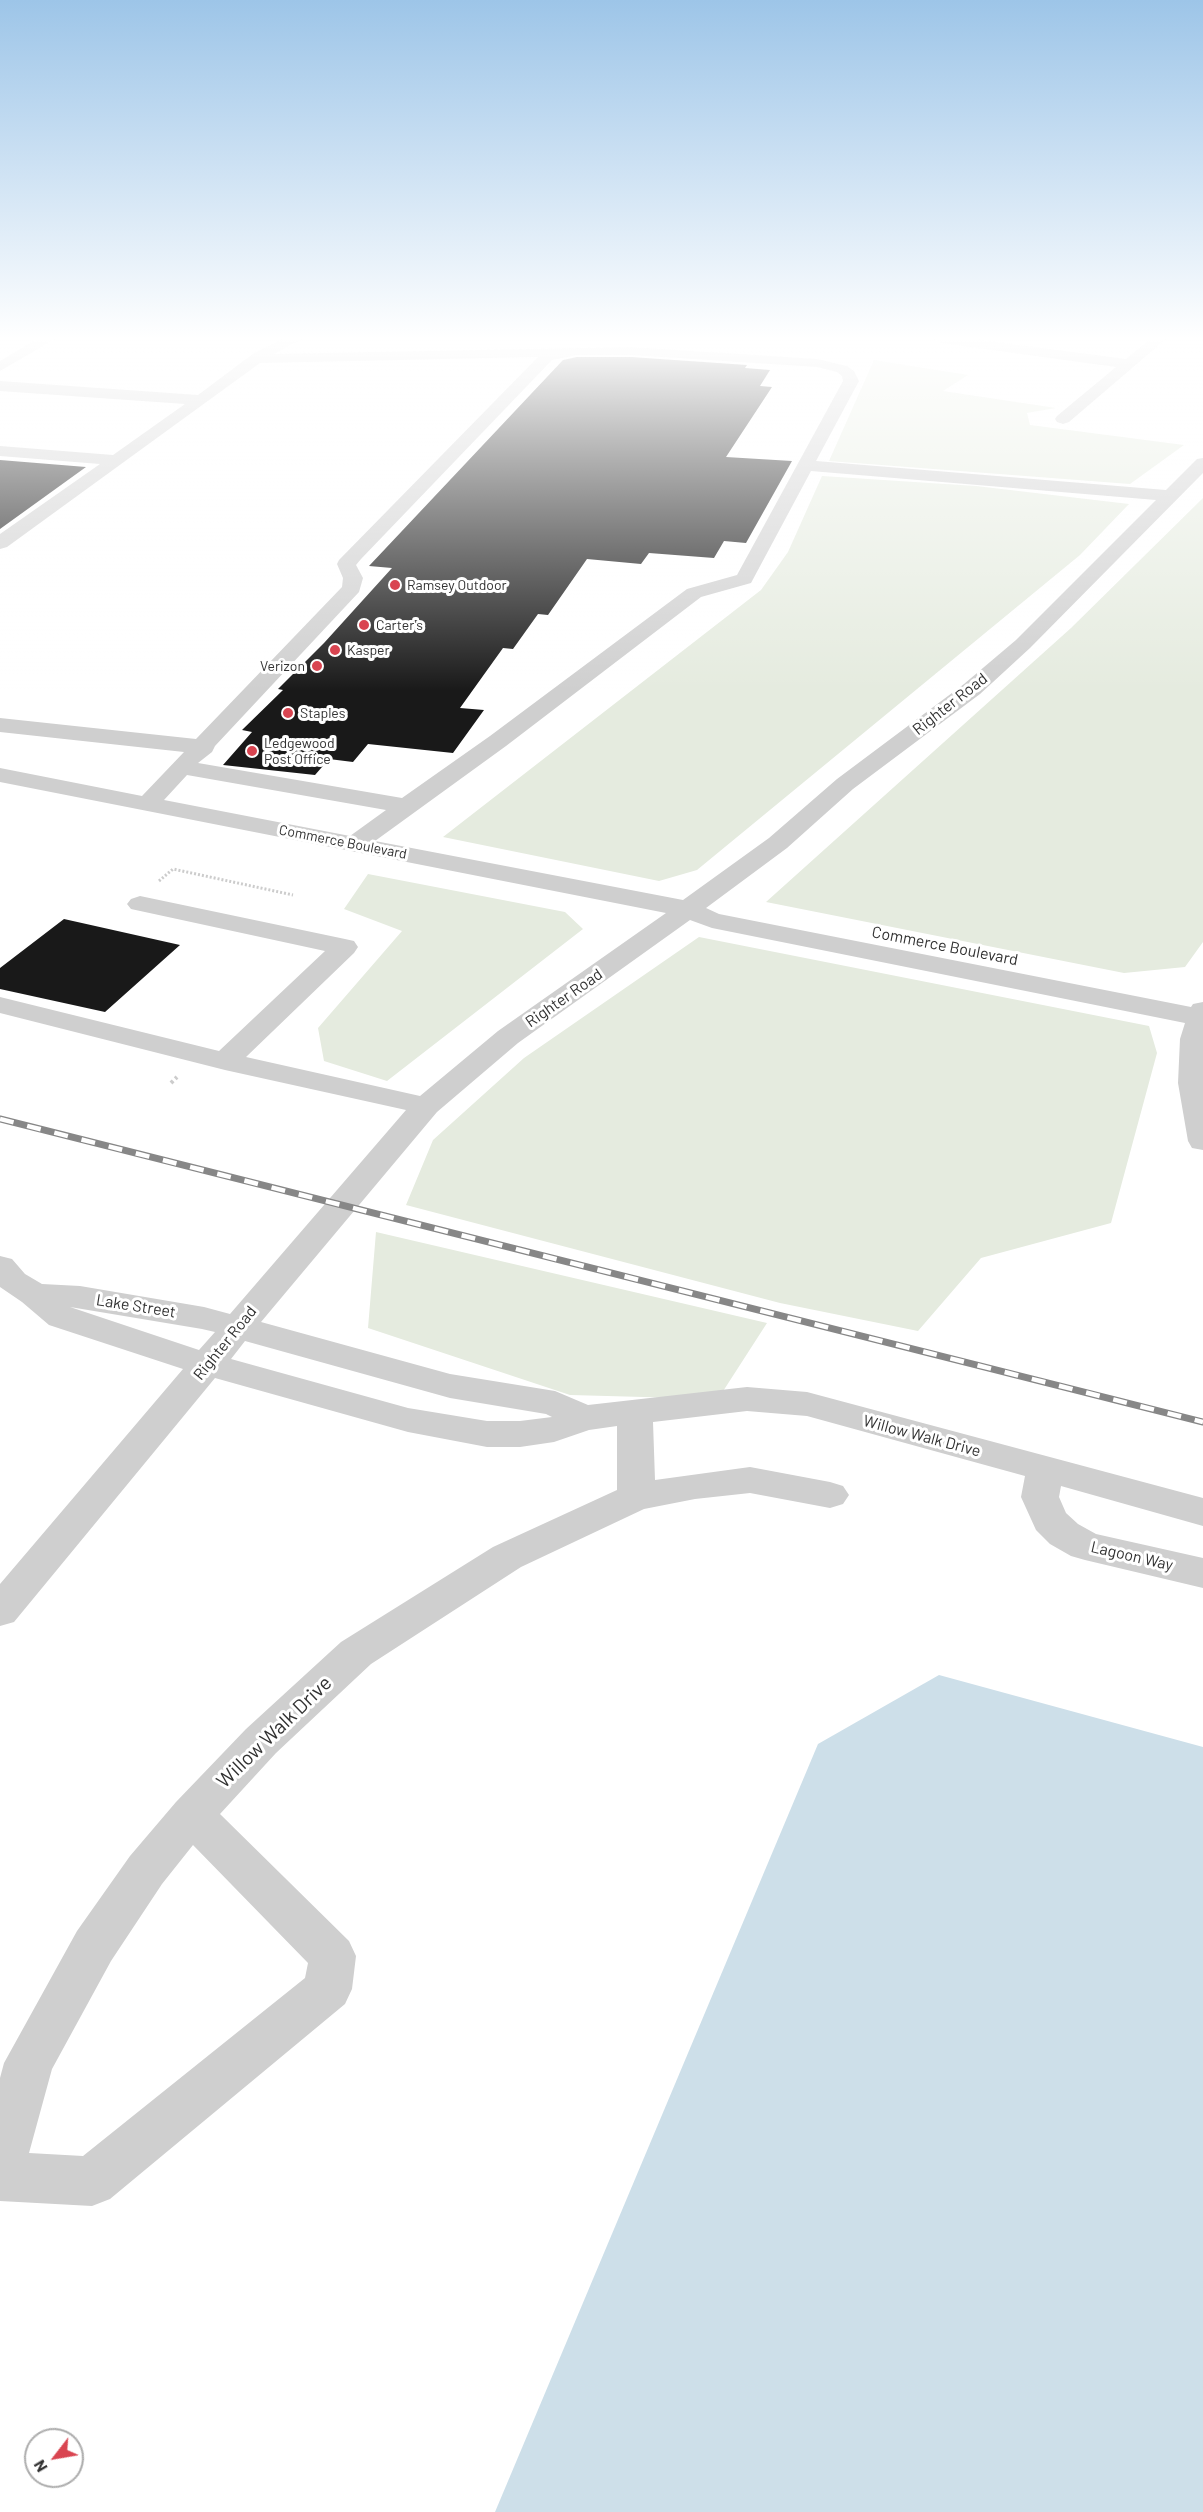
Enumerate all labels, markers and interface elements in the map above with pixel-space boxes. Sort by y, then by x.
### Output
place label: Ramsey Outdoor [407,577,507,593]
marker: Ramsey Outdoor [388,578,402,592]
place label: Carter's [376,617,423,633]
marker: Carter's [357,618,371,632]
place label: Kasper [347,642,390,658]
marker: Kasper [328,643,342,657]
place label: Verizon [260,658,305,674]
marker: Verizon [310,659,324,673]
street label: Righter Road [909,669,991,739]
place label: Staples [300,705,345,721]
marker: Staples [281,706,295,720]
place label: Ledgewood Post Office [264,735,335,768]
marker: Ledgewood Post Office [245,744,259,758]
street label: Commerce Boulevard [278,821,408,863]
street label: Commerce Boulevard [870,922,1020,970]
street label: Righter Road [522,964,606,1032]
street label: Lake Street [95,1290,177,1322]
street label: Righter Road [189,1302,261,1384]
street label: Willow Walk Drive [861,1411,983,1461]
street label: Lagoon Way [1089,1537,1175,1575]
street label: Willow Walk Drive [211,1671,337,1793]
north arrow [24,2428,84,2488]
text: N [29,2457,51,2476]

